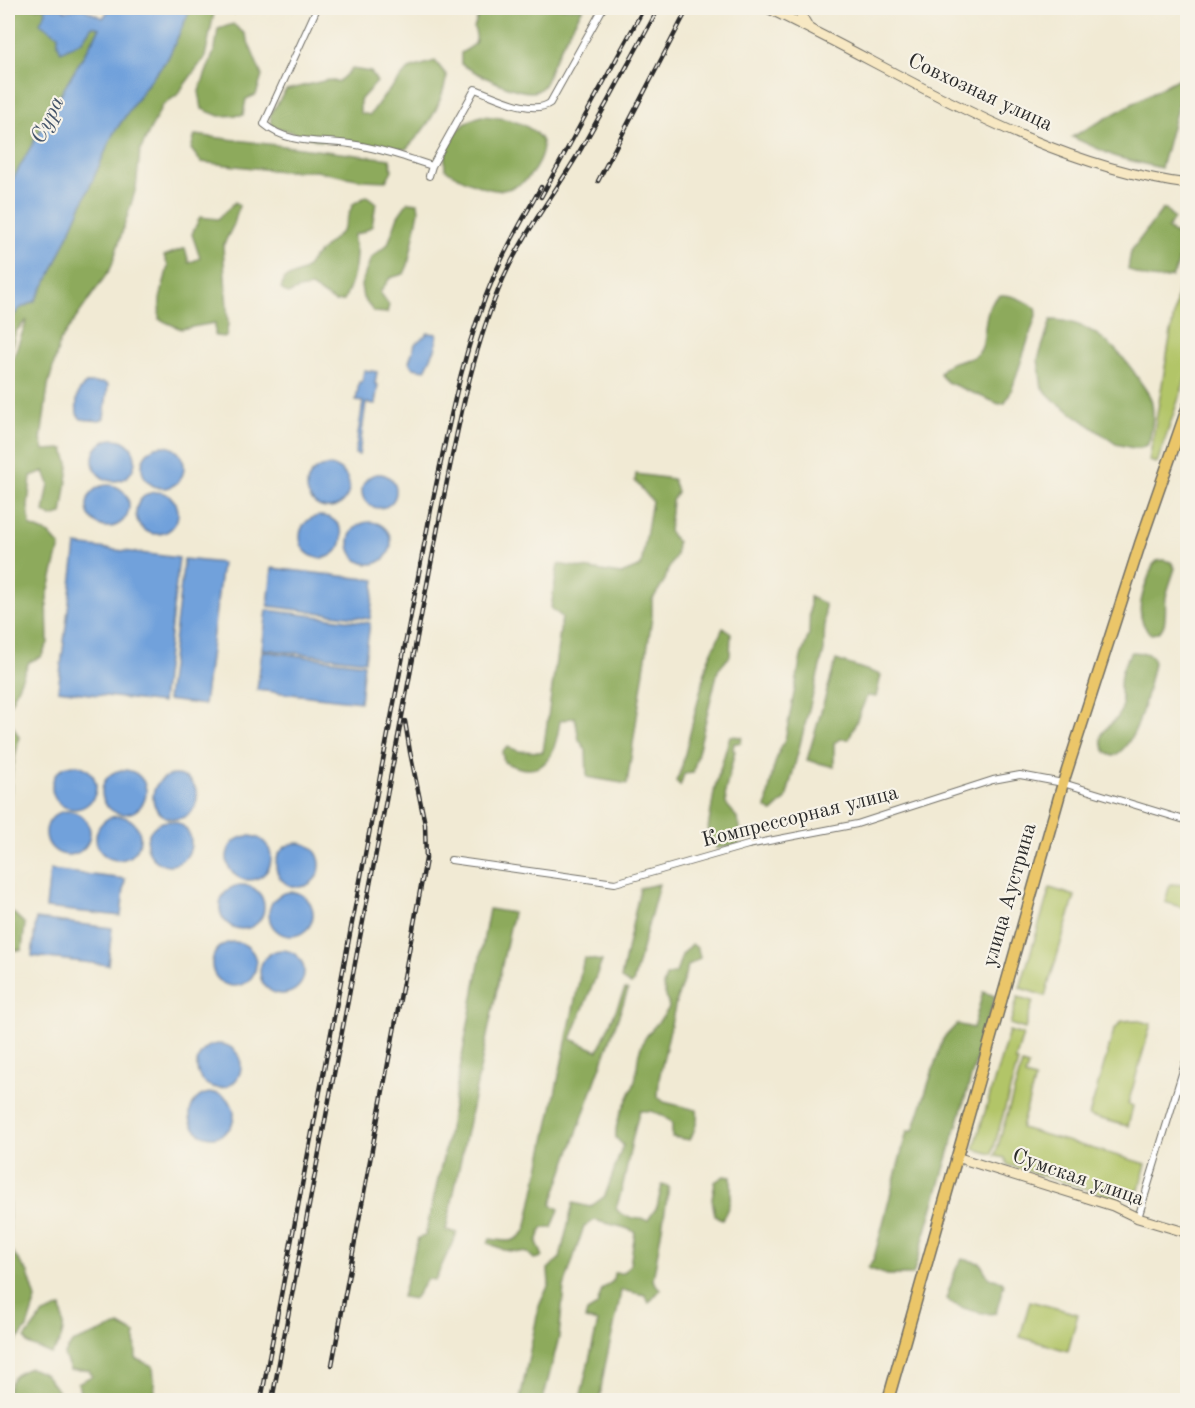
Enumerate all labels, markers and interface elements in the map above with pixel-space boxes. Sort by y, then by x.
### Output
street label: Совхозная улица [904,50,1056,136]
water label: Сура [27,93,69,147]
street label: Компрессорная улица [700,782,900,852]
street label: улица Аустрина [979,821,1041,969]
street label: Сумская улица [1009,1146,1147,1210]

